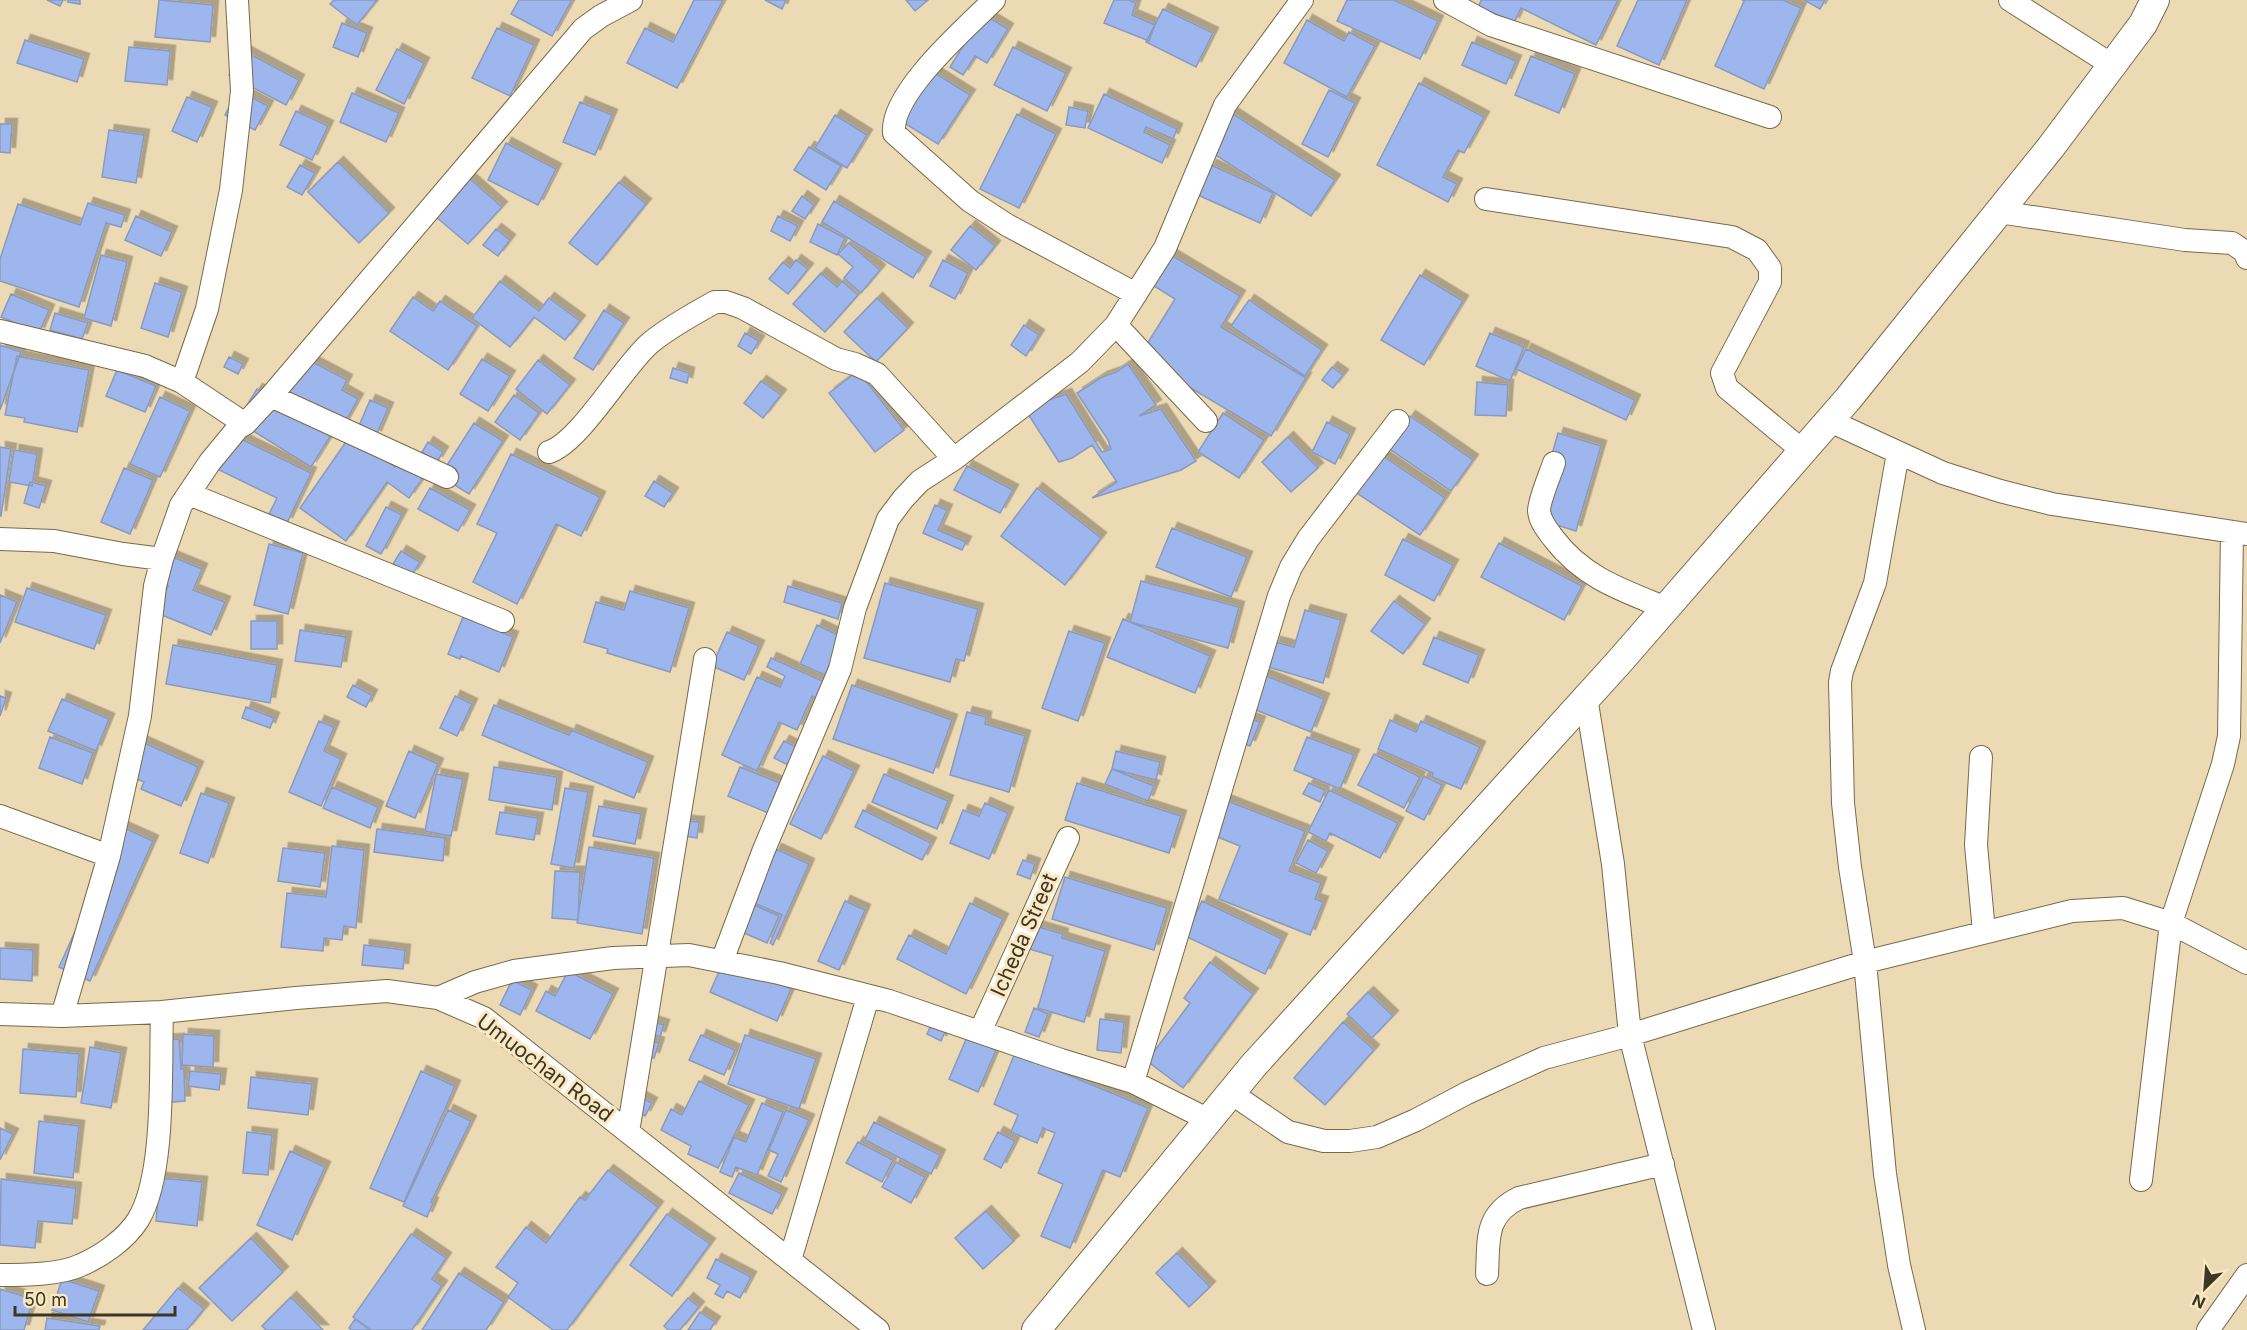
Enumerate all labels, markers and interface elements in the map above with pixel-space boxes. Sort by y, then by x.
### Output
street label: Icheda Street [985,869,1062,1000]
street label: Umuochan Road [472,1008,618,1127]
north arrow [2175,1258,2235,1318]
scale bar [15,1279,176,1317]
text: 50 m [24,1289,67,1310]
text: N [2189,1290,2208,1313]

